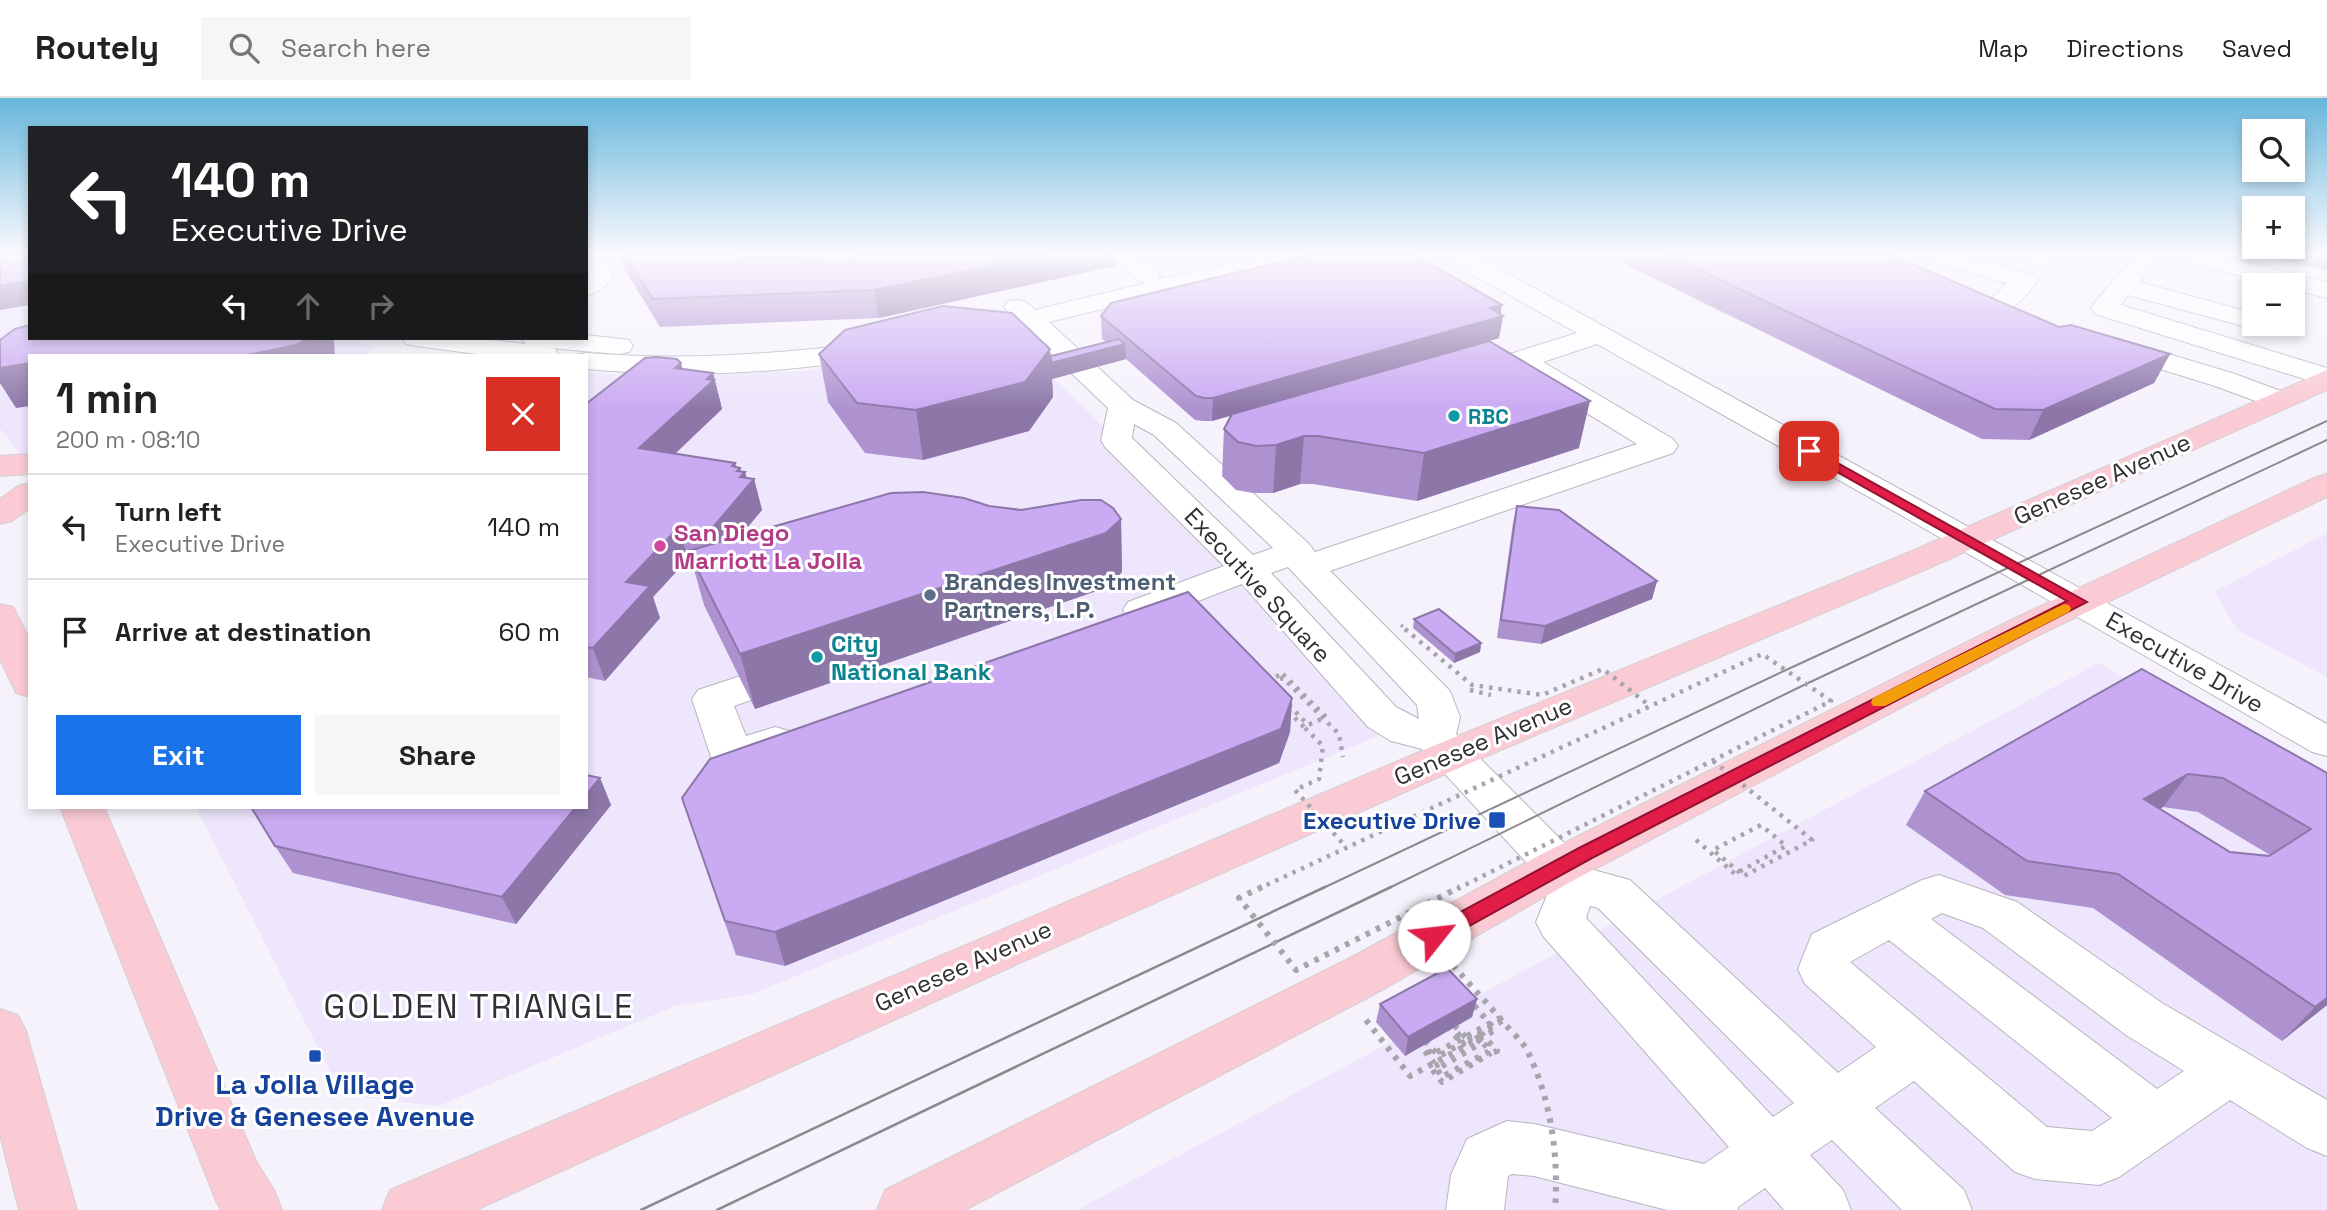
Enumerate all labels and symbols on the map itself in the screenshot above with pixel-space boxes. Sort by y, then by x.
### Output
place label: RBC [1468,403,1509,430]
marker: RBC [1446,408,1462,424]
pin [1779,421,1839,481]
street label: Genesee Avenue [2009,426,2195,532]
street label: Executive Square [1178,501,1338,669]
place label: San Diego Marriott La Jolla [674,517,862,576]
marker: San Diego Marriott La Jolla [652,538,668,554]
place label: Brandes Investment Partners, L.P. [944,566,1176,625]
marker: Brandes Investment Partners, L.P. [922,587,938,603]
street label: Executive Drive [2100,604,2270,720]
place label: City National Bank [831,628,992,687]
marker: City National Bank [809,649,825,665]
street label: Genesee Avenue [1389,689,1577,793]
place label: Executive Drive [1303,805,1481,836]
marker: Executive Drive [1487,810,1507,830]
position arrow [1397,899,1471,973]
street label: Genesee Avenue [870,913,1056,1019]
district label: GOLDEN TRIANGLE [323,986,635,1028]
marker: La Jolla Village Drive & Genesee Avenue [307,1048,323,1064]
place label: La Jolla Village Drive & Genesee Avenue [155,1066,475,1134]

